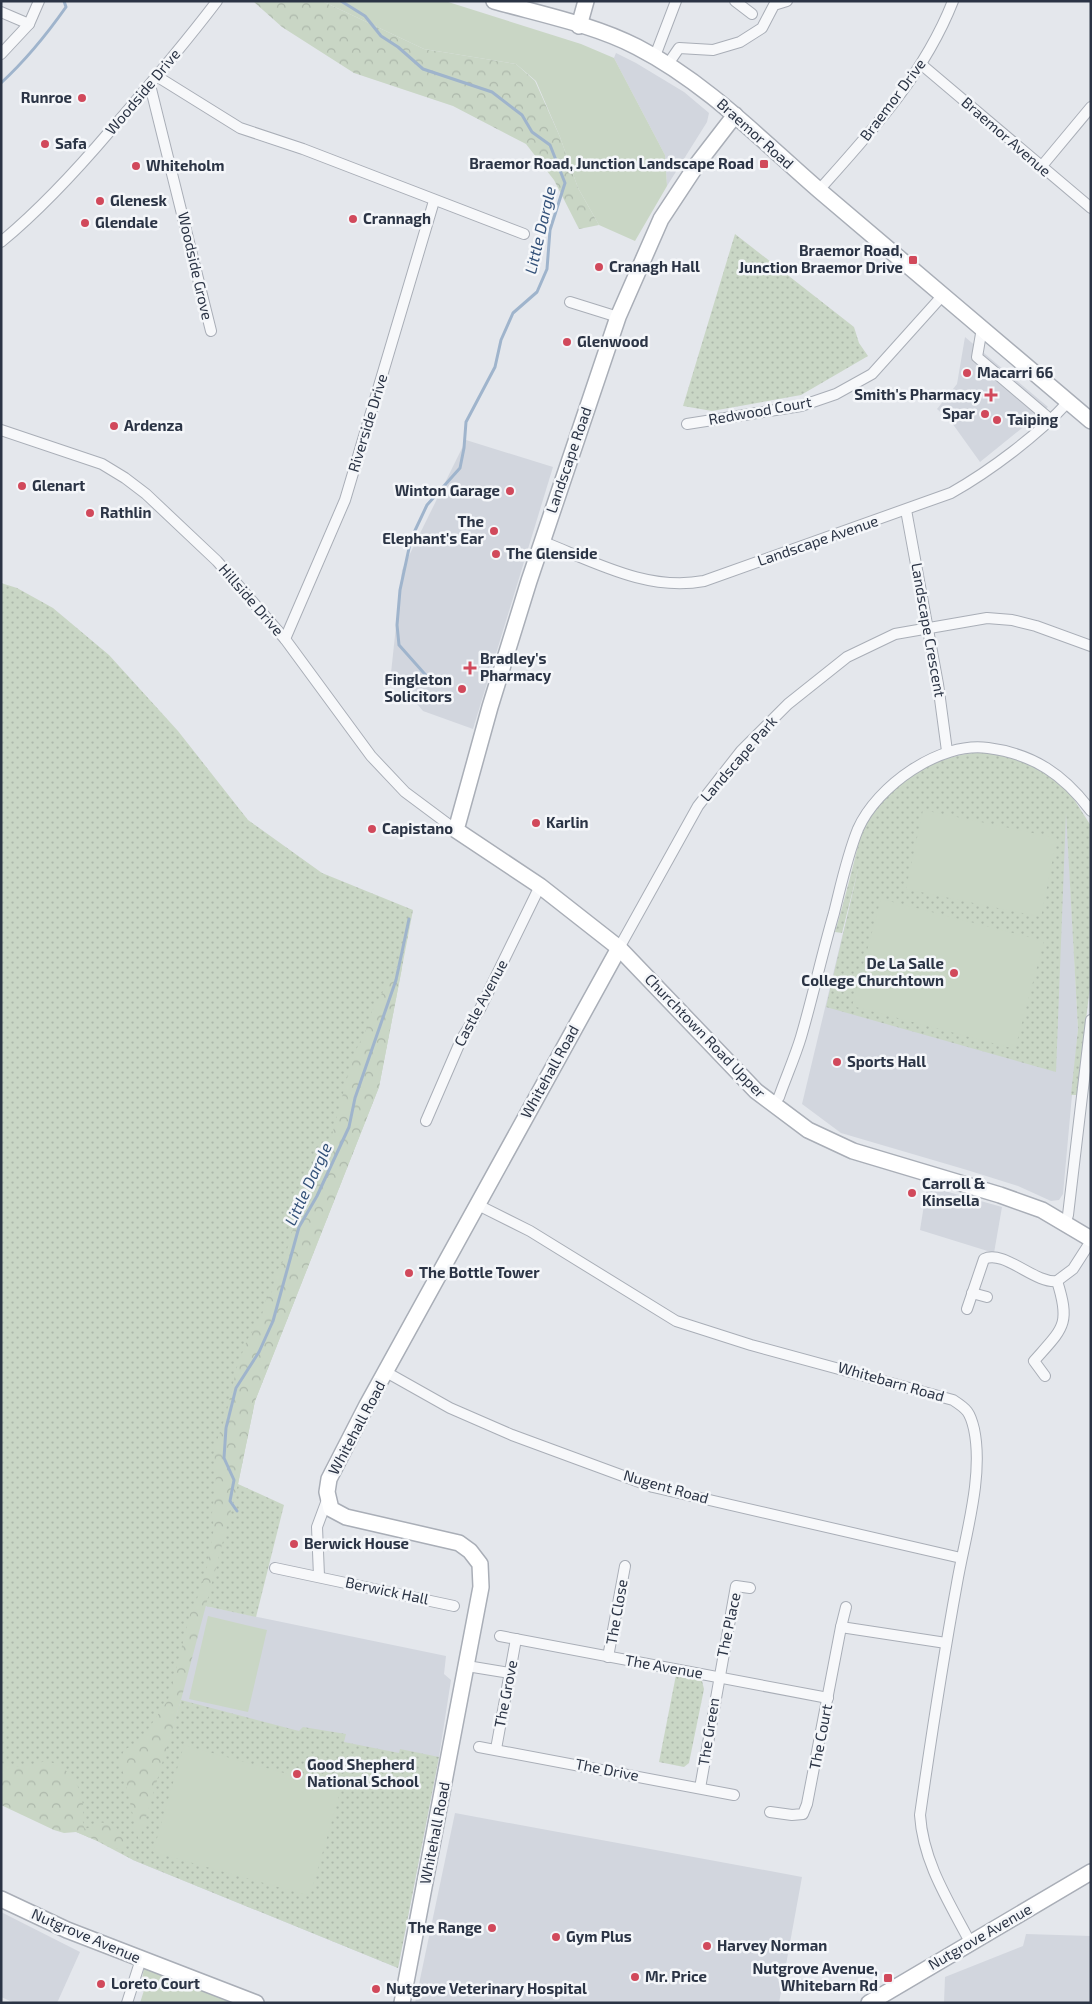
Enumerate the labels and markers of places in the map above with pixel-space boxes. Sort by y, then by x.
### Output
place label: Runroe [21,88,72,106]
marker: Runroe [76,92,88,104]
place label: Safa [55,134,87,152]
marker: Safa [39,138,51,150]
place label: Braemor Road, Junction Landscape Road [469,154,754,172]
place label: Whiteholm [146,156,224,174]
marker: Braemor Road, Junction Landscape Road [758,158,770,170]
marker: Whiteholm [130,160,142,172]
place label: Glenesk [110,191,168,209]
marker: Glenesk [94,195,106,207]
place label: Crannagh [363,209,431,227]
place label: Glendale [95,213,158,231]
marker: Crannagh [347,213,359,225]
marker: Glendale [79,217,91,229]
place label: Braemor Road, Junction Braemor Drive [738,241,903,276]
marker: Braemor Road, Junction Braemor Drive [907,254,919,266]
place label: Cranagh Hall [609,257,700,275]
marker: Cranagh Hall [593,261,605,273]
place label: Glenwood [577,332,648,350]
marker: Glenwood [561,336,573,348]
place label: Macarri 66 [977,363,1054,381]
marker: Macarri 66 [961,367,973,379]
place label: Smith's Pharmacy [854,385,982,404]
marker: Smith's Pharmacy [985,389,997,401]
place label: Spar [942,404,976,422]
marker: Spar [979,408,991,420]
place label: Taiping [1007,410,1059,428]
marker: Taiping [991,414,1003,426]
place label: Ardenza [124,416,183,434]
marker: Ardenza [108,420,120,432]
place label: Glenart [32,476,85,494]
marker: Glenart [16,480,28,492]
place label: Winton Garage [395,481,500,499]
marker: Winton Garage [504,485,516,497]
place label: Rathlin [100,503,152,521]
marker: Rathlin [84,507,96,519]
place label: The Elephant's Ear [382,512,485,547]
marker: The Elephant's Ear [488,525,500,537]
place label: The Glenside [506,544,597,562]
marker: The Glenside [490,548,502,560]
place label: Bradley's Pharmacy [480,649,552,685]
marker: Bradley's Pharmacy [464,662,476,674]
place label: Fingleton Solicitors [384,670,452,705]
marker: Fingleton Solicitors [456,683,468,695]
place label: Karlin [546,813,589,831]
marker: Karlin [530,817,542,829]
place label: Capistano [382,819,453,837]
marker: Capistano [366,823,378,835]
place label: De La Salle College Churchtown [801,954,944,989]
marker: De La Salle College Churchtown [948,967,960,979]
place label: Sports Hall [847,1052,926,1070]
marker: Sports Hall [831,1056,843,1068]
place label: Carroll & Kinsella [922,1174,986,1209]
marker: Carroll & Kinsella [906,1187,918,1199]
place label: The Bottle Tower [419,1263,540,1281]
marker: The Bottle Tower [403,1267,415,1279]
place label: Berwick House [304,1534,409,1552]
marker: Berwick House [288,1538,300,1550]
place label: Good Shepherd National School [307,1755,419,1790]
marker: Good Shepherd National School [291,1768,303,1780]
place label: The Range [408,1918,482,1936]
marker: The Range [486,1922,498,1934]
place label: Gym Plus [566,1927,632,1946]
marker: Gym Plus [550,1931,562,1943]
place label: Harvey Norman [717,1936,827,1955]
marker: Harvey Norman [701,1940,713,1952]
place label: Nutgrove Avenue, Whitebarn Rd [752,1959,878,1994]
place label: Mr. Price [645,1967,707,1985]
marker: Mr. Price [629,1971,641,1983]
marker: Nutgrove Avenue, Whitebarn Rd [882,1972,894,1984]
place label: Loreto Court [111,1974,200,1992]
marker: Loreto Court [95,1978,107,1990]
place label: Nutgove Veterinary Hospital [386,1979,587,1998]
marker: Nutgove Veterinary Hospital [370,1983,382,1995]

